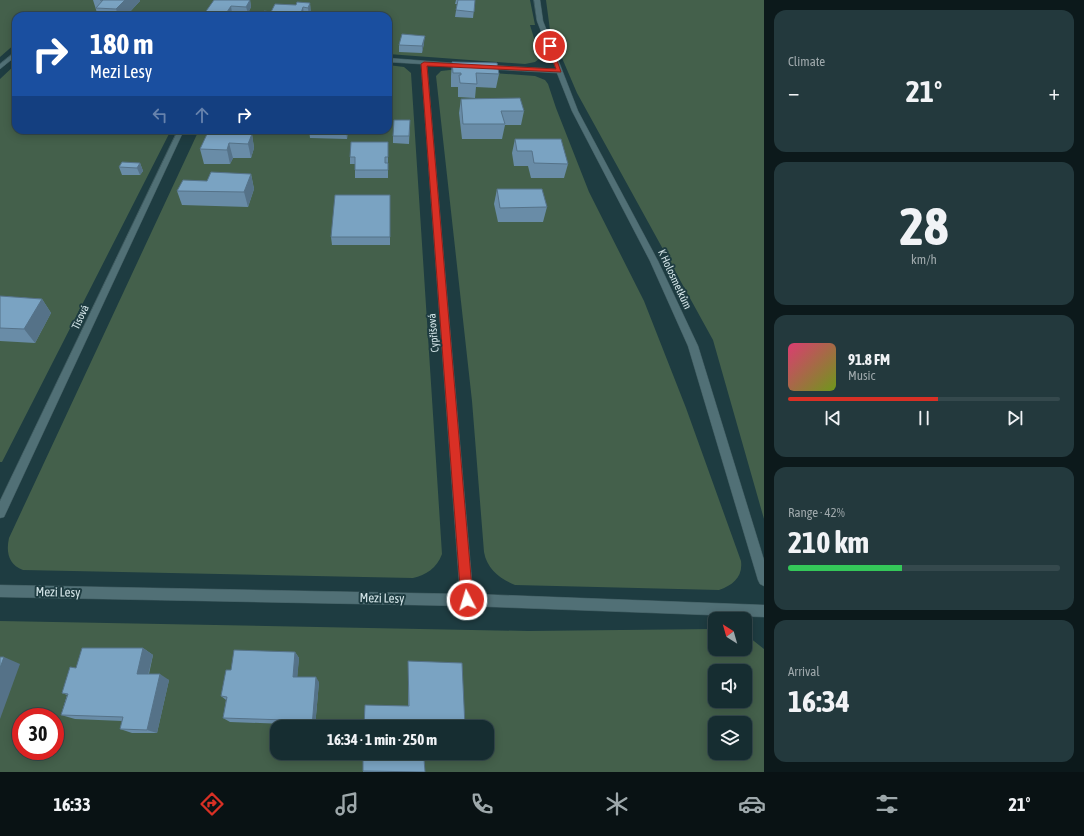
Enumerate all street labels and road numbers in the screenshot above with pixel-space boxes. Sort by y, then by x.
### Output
street label: K Holosmetkům [656,247,694,311]
street label: Tisová [69,303,91,331]
street label: Cypřišová [425,313,441,353]
street label: Mezi Lesy [35,584,81,600]
street label: Mezi Lesy [359,590,405,606]

